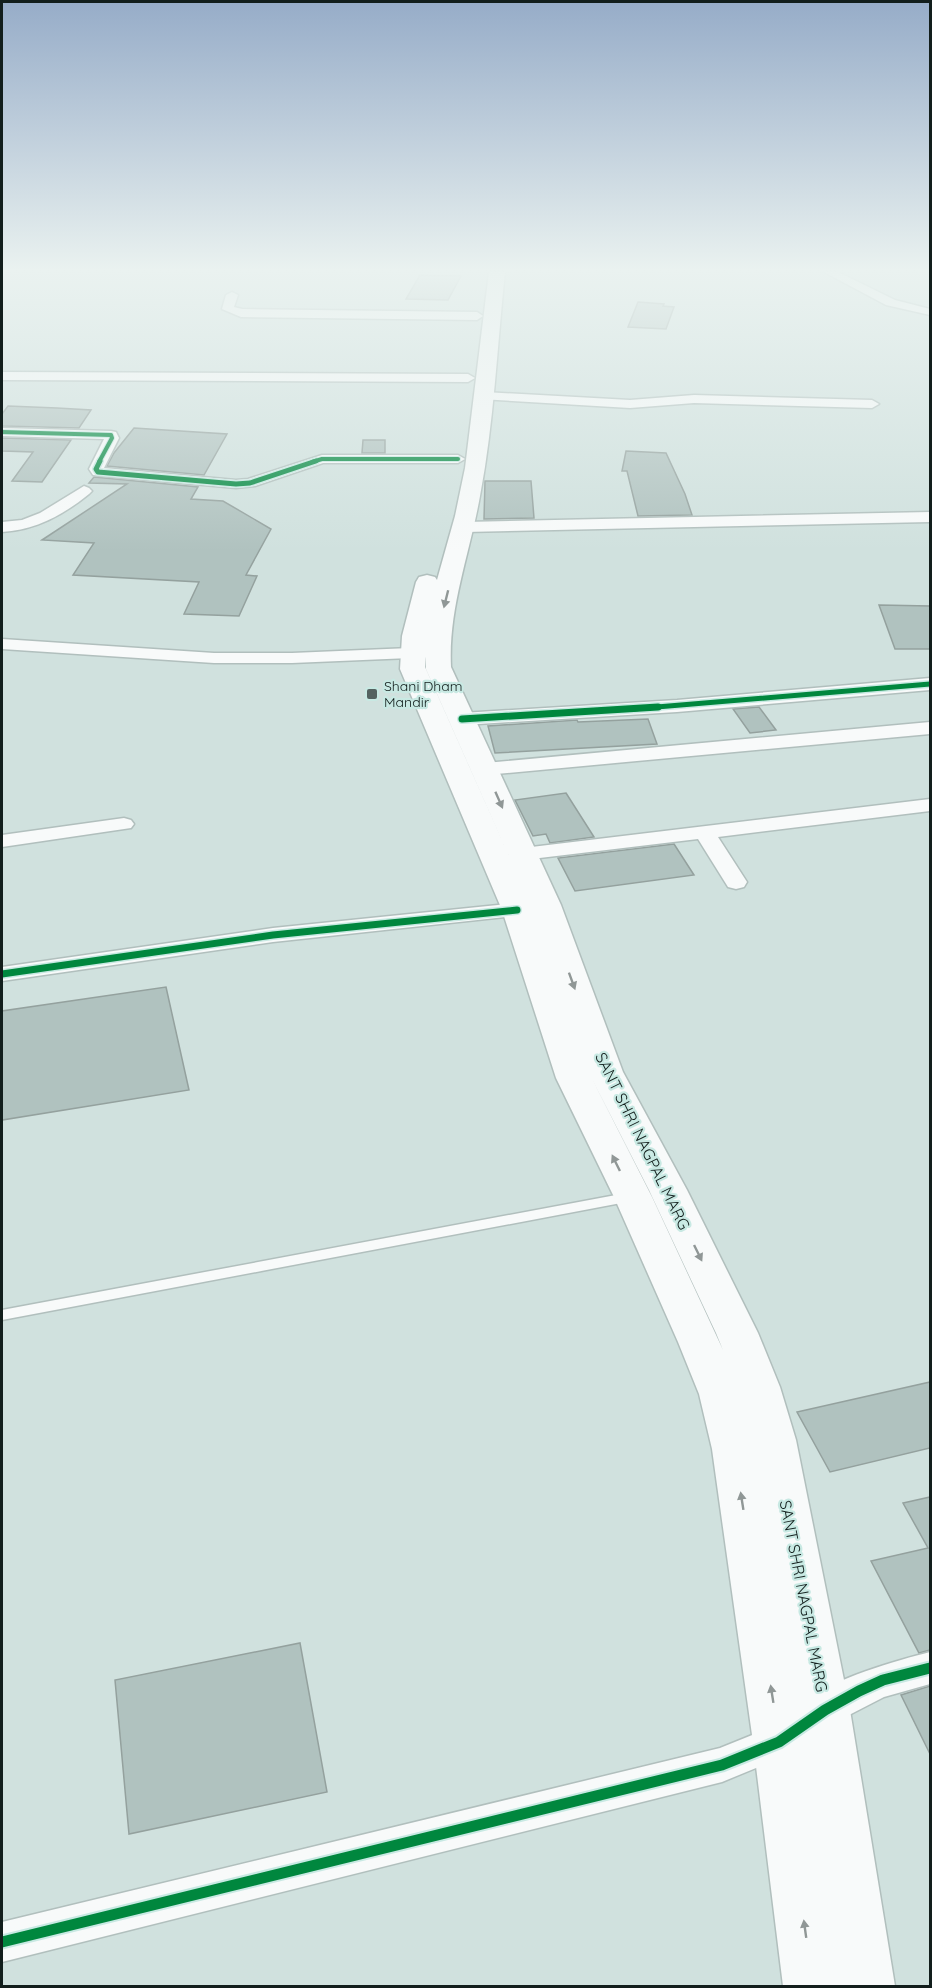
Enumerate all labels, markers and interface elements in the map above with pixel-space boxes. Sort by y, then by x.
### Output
one-way arrow [440,590,450,608]
place label: Shani Dham Mandir [384,677,462,711]
marker: Shani Dham Mandir [365,687,379,701]
one-way arrow [494,792,504,810]
one-way arrow [568,972,578,990]
street label: SANT SHRI NAGPAL MARG [591,1049,695,1233]
one-way arrow [611,1154,621,1171]
one-way arrow [694,1244,703,1261]
one-way arrow [738,1491,747,1510]
street label: SANT SHRI NAGPAL MARG [776,1498,832,1694]
one-way arrow [767,1684,776,1703]
one-way arrow [800,1919,809,1938]

